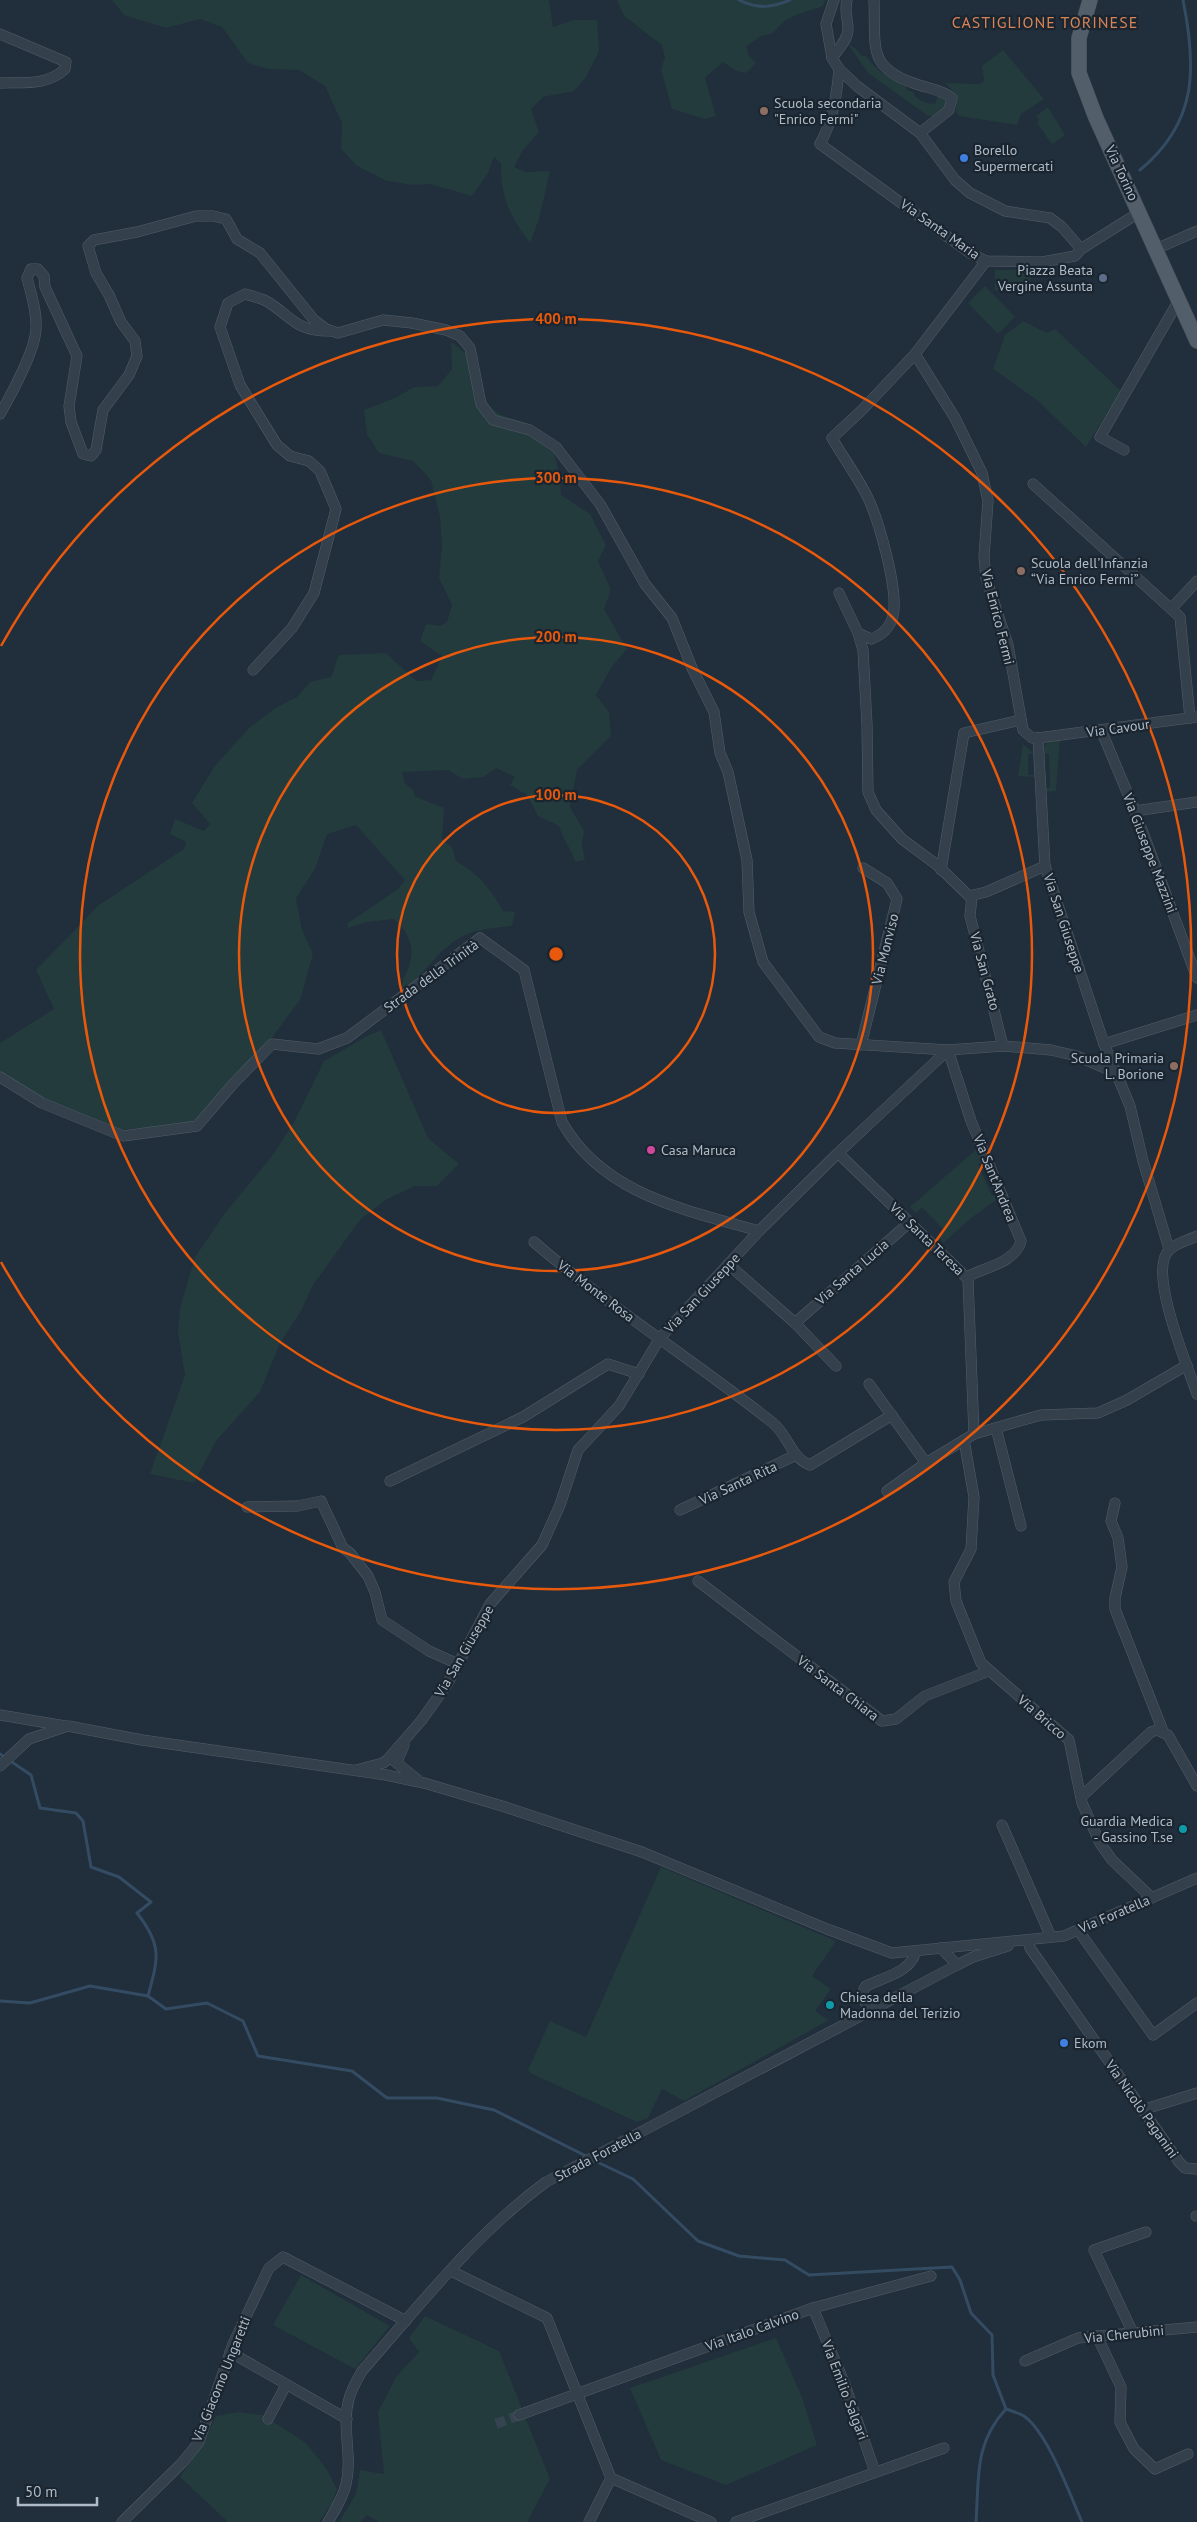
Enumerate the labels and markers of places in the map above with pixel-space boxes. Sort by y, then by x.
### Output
place label: Scuola secondaria "Enrico Fermi" [774,94,882,128]
marker: Scuola secondaria "Enrico Fermi" [758,105,770,117]
place label: Borello Supermercati [974,141,1053,175]
marker: Borello Supermercati [958,152,970,164]
place label: Piazza Beata Vergine Assunta [997,261,1093,295]
marker: Piazza Beata Vergine Assunta [1097,272,1109,284]
place label: Scuola dell’Infanzia “Via Enrico Fermi” [1031,554,1148,588]
marker: Scuola dell’Infanzia “Via Enrico Fermi” [1015,565,1027,577]
centre of rings [547,945,565,963]
place label: Scuola Primaria L. Borione [1071,1049,1164,1083]
marker: Scuola Primaria L. Borione [1168,1060,1180,1072]
place label: Casa Maruca [661,1141,736,1159]
marker: Casa Maruca [645,1144,657,1156]
place label: Guardia Medica - Gassino T.se [1080,1812,1173,1846]
marker: Guardia Medica - Gassino T.se [1177,1823,1189,1835]
place label: Chiesa della Madonna del Terizio [840,1988,960,2022]
marker: Chiesa della Madonna del Terizio [824,1999,836,2011]
place label: Ekom [1074,2034,1107,2052]
marker: Ekom [1058,2037,1070,2049]

